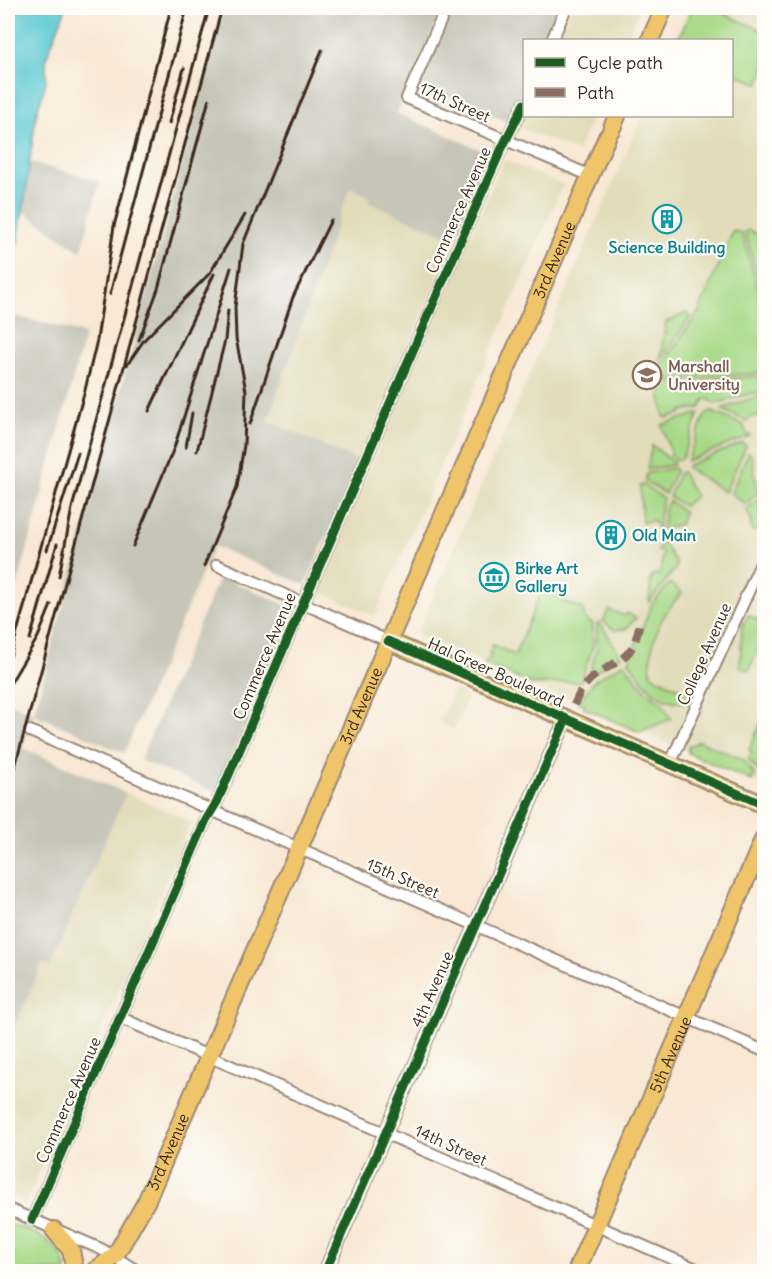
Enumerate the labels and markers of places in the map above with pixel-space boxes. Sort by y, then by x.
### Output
building icon: Science Building [651,203,683,235]
place label: Science Building [609,237,726,258]
place label: Marshall University [668,356,740,395]
school or university icon: Marshall University [631,359,663,391]
building icon: Old Main [595,519,627,551]
place label: Old Main [632,525,696,545]
place label: Birke Art Gallery [515,558,579,597]
museum icon: Birke Art Gallery [478,561,510,593]

